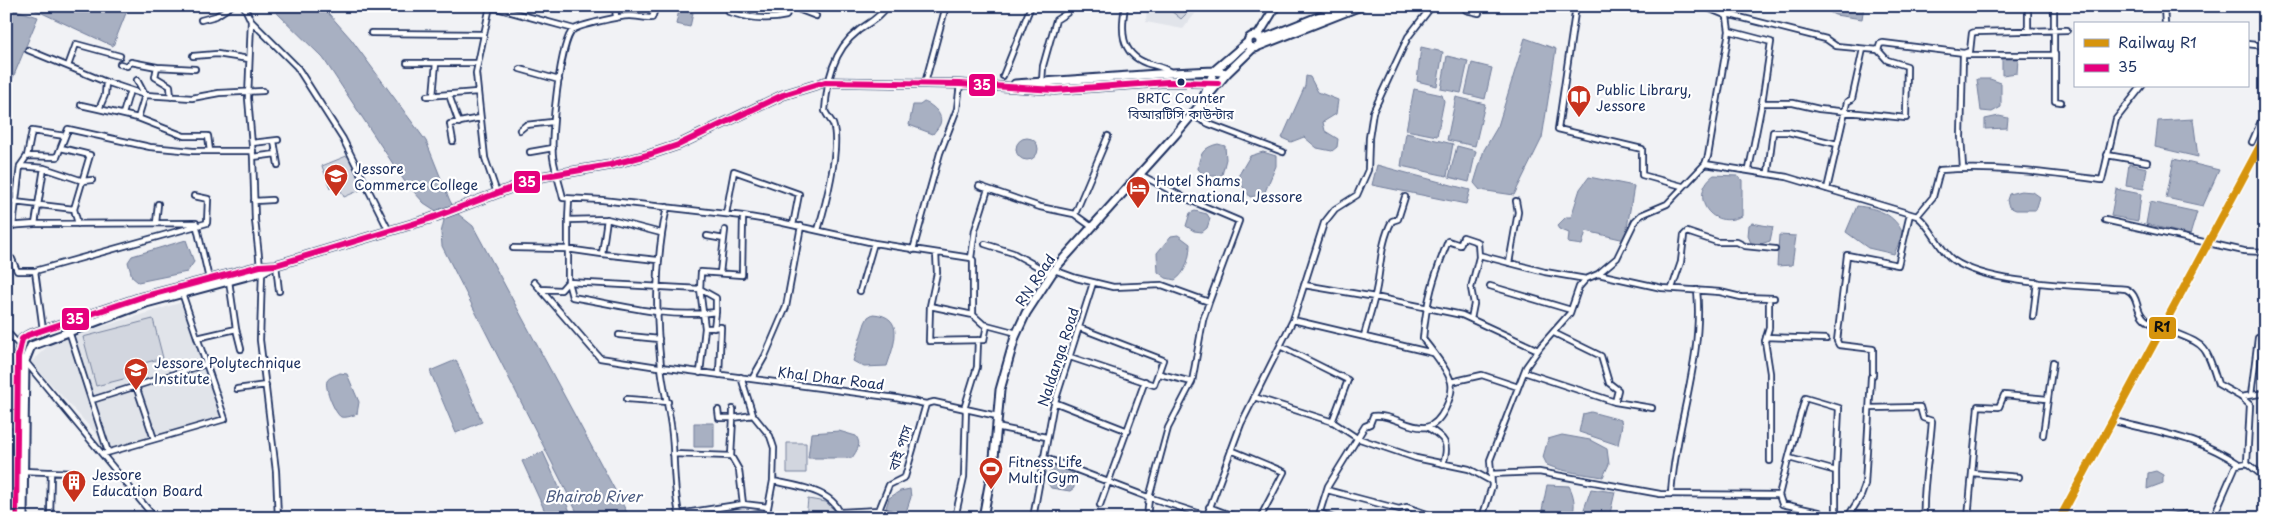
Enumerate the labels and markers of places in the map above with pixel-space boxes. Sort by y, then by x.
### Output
marker: BRTC Counter বিআরটিসি কাউন্টার [1176,77,1186,87]
place label: Public Library, Jessore [1596,79,1692,116]
library icon: Public Library, Jessore [1566,84,1592,118]
place label: BRTC Counter বিআরটিসি কাউন্টার [1127,88,1234,123]
place label: Jessore Commerce College [354,158,479,195]
school or university icon: Jessore Commerce College [323,163,349,197]
place label: Hotel Shams International, Jessore [1156,170,1302,207]
hotel icon: Hotel Shams International, Jessore [1125,175,1151,209]
place label: Jessore Polytechnique Institute [154,352,301,389]
school or university icon: Jessore Polytechnique Institute [123,357,149,391]
place label: Fitness Life Multi Gym [1008,451,1082,488]
sports icon: Fitness Life Multi Gym [978,456,1004,490]
place label: Jessore Education Board [92,464,203,501]
building icon: Jessore Education Board [61,469,87,503]

